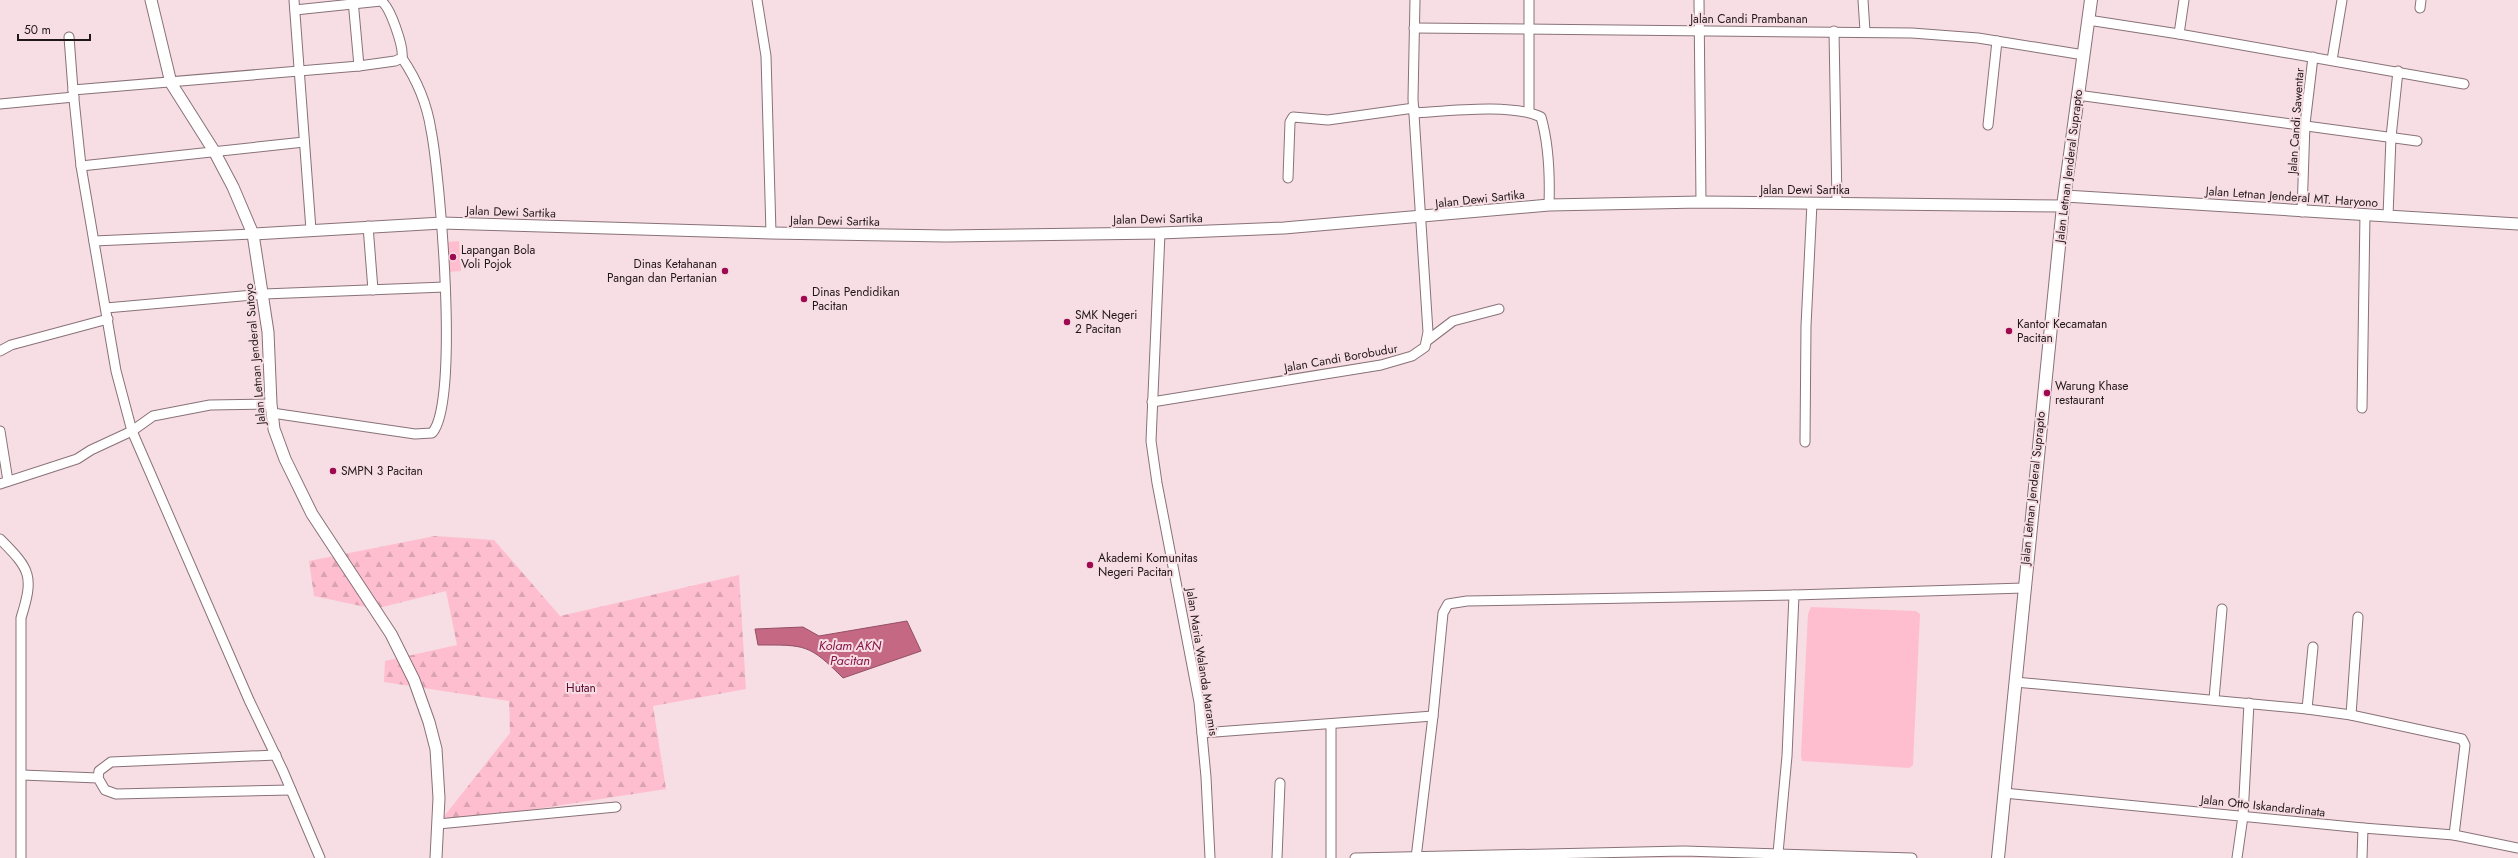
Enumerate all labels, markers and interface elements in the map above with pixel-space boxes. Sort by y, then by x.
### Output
street label: Jalan Candi Prambanan [1688,10,1808,28]
scale bar [18,16,90,42]
text: 50 m [24,21,51,39]
street label: Jalan Candi Sawentar [2283,66,2309,177]
street label: Jalan Letnan Jenderal Suprapto [2050,88,2087,246]
street label: Jalan Dewi Sartika [1758,181,1850,199]
street label: Jalan Letnan Jenderal MT. Haryono [2203,182,2379,212]
street label: Jalan Dewi Sartika [1432,185,1526,213]
street label: Jalan Dewi Sartika [464,201,556,223]
street label: Jalan Dewi Sartika [1111,209,1203,229]
street label: Jalan Dewi Sartika [788,211,880,231]
place label: Lapangan Bola Voli Pojok [461,241,536,273]
marker: Lapangan Bola Voli Pojok [448,252,458,262]
place label: Dinas Ketahanan Pangan dan Pertanian [607,255,717,287]
marker: Dinas Ketahanan Pangan dan Pertanian [720,266,730,276]
street label: Jalan Letnan Jenderal Sutoyo [240,282,270,427]
place label: Dinas Pendidikan Pacitan [812,283,900,315]
marker: Dinas Pendidikan Pacitan [799,294,809,304]
place label: SMK Negeri 2 Pacitan [1075,306,1137,338]
place label: Kantor Kecamatan Pacitan [2017,315,2107,347]
marker: SMK Negeri 2 Pacitan [1062,317,1072,327]
marker: Kantor Kecamatan Pacitan [2004,326,2014,336]
street label: Jalan Candi Borobudur [1281,339,1400,377]
place label: Warung Khase restaurant [2055,377,2128,409]
marker: Warung Khase restaurant [2042,388,2052,398]
street label: Jalan Letnan Jenderal Suprapto [2016,410,2050,568]
place label: SMPN 3 Pacitan [341,462,423,480]
marker: SMPN 3 Pacitan [328,466,338,476]
place label: Akademi Komunitas Negeri Pacitan [1098,549,1198,581]
marker: Akademi Komunitas Negeri Pacitan [1085,560,1095,570]
street label: Jalan Maria Walanda Maramis [1181,585,1223,737]
water label: Kolam AKN Pacitan [819,636,882,670]
park label: Hutan [566,679,596,697]
street label: Jalan Otto Iskandardinata [2198,790,2326,822]

